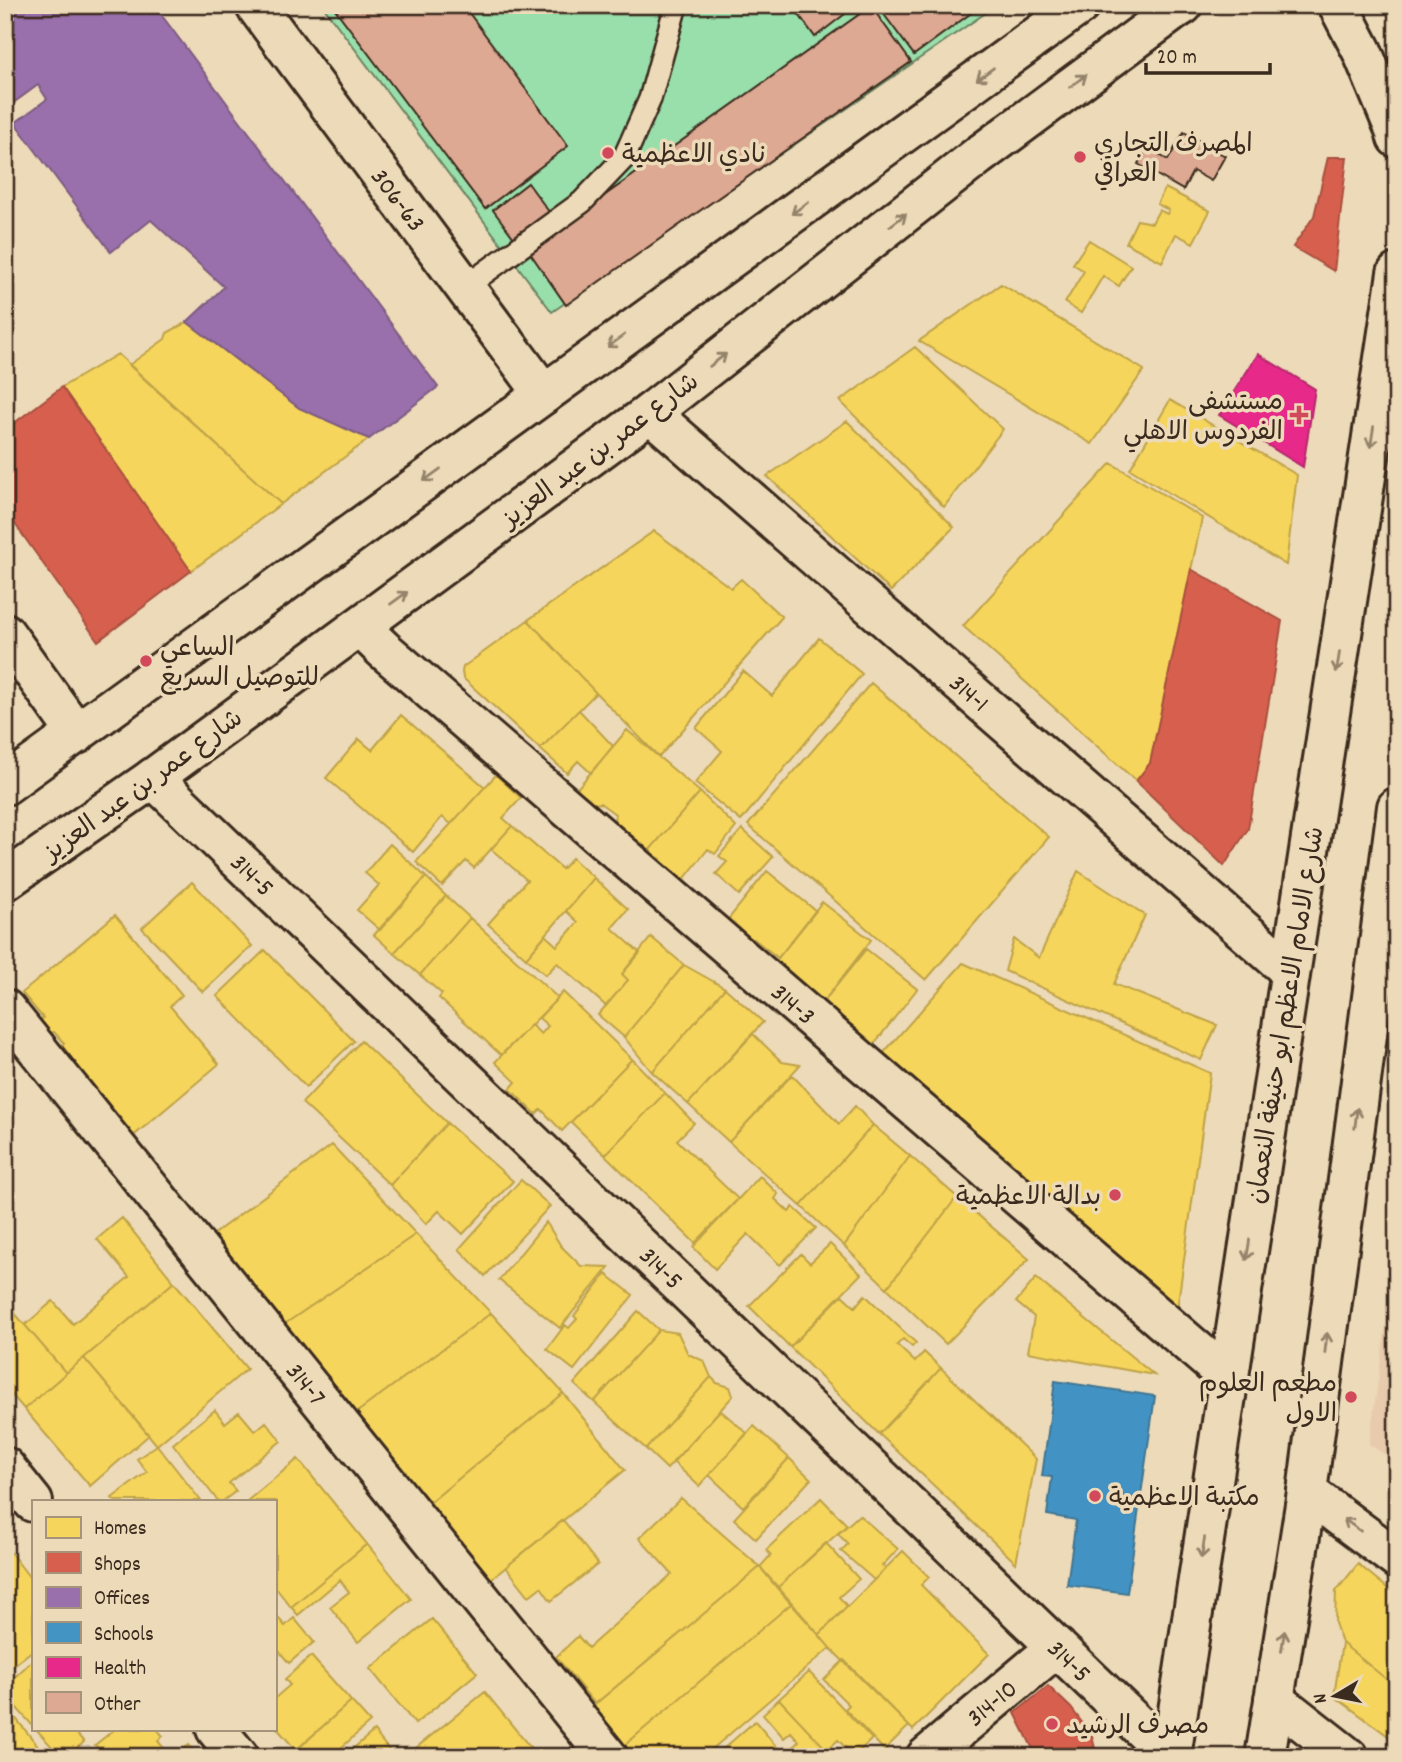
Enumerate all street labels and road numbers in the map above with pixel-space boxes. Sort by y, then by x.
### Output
street label: 306-63 [360,161,433,241]
street label: شارع عمر بن عبد العزيز [493,365,708,540]
street label: 314-1 [939,667,996,723]
street label: شارع عمر بن عبد العزيز [35,702,252,873]
street label: شارع الامام الاعظم ابو حنيفة النعمان [1239,824,1336,1207]
street label: 314-5 [220,846,281,907]
street label: 314-3 [761,976,822,1036]
street label: 314-5 [629,1239,690,1300]
street label: 314-7 [275,1355,333,1415]
street label: 314-5 [1037,1632,1098,1693]
street label: 314-10 [960,1672,1027,1737]

